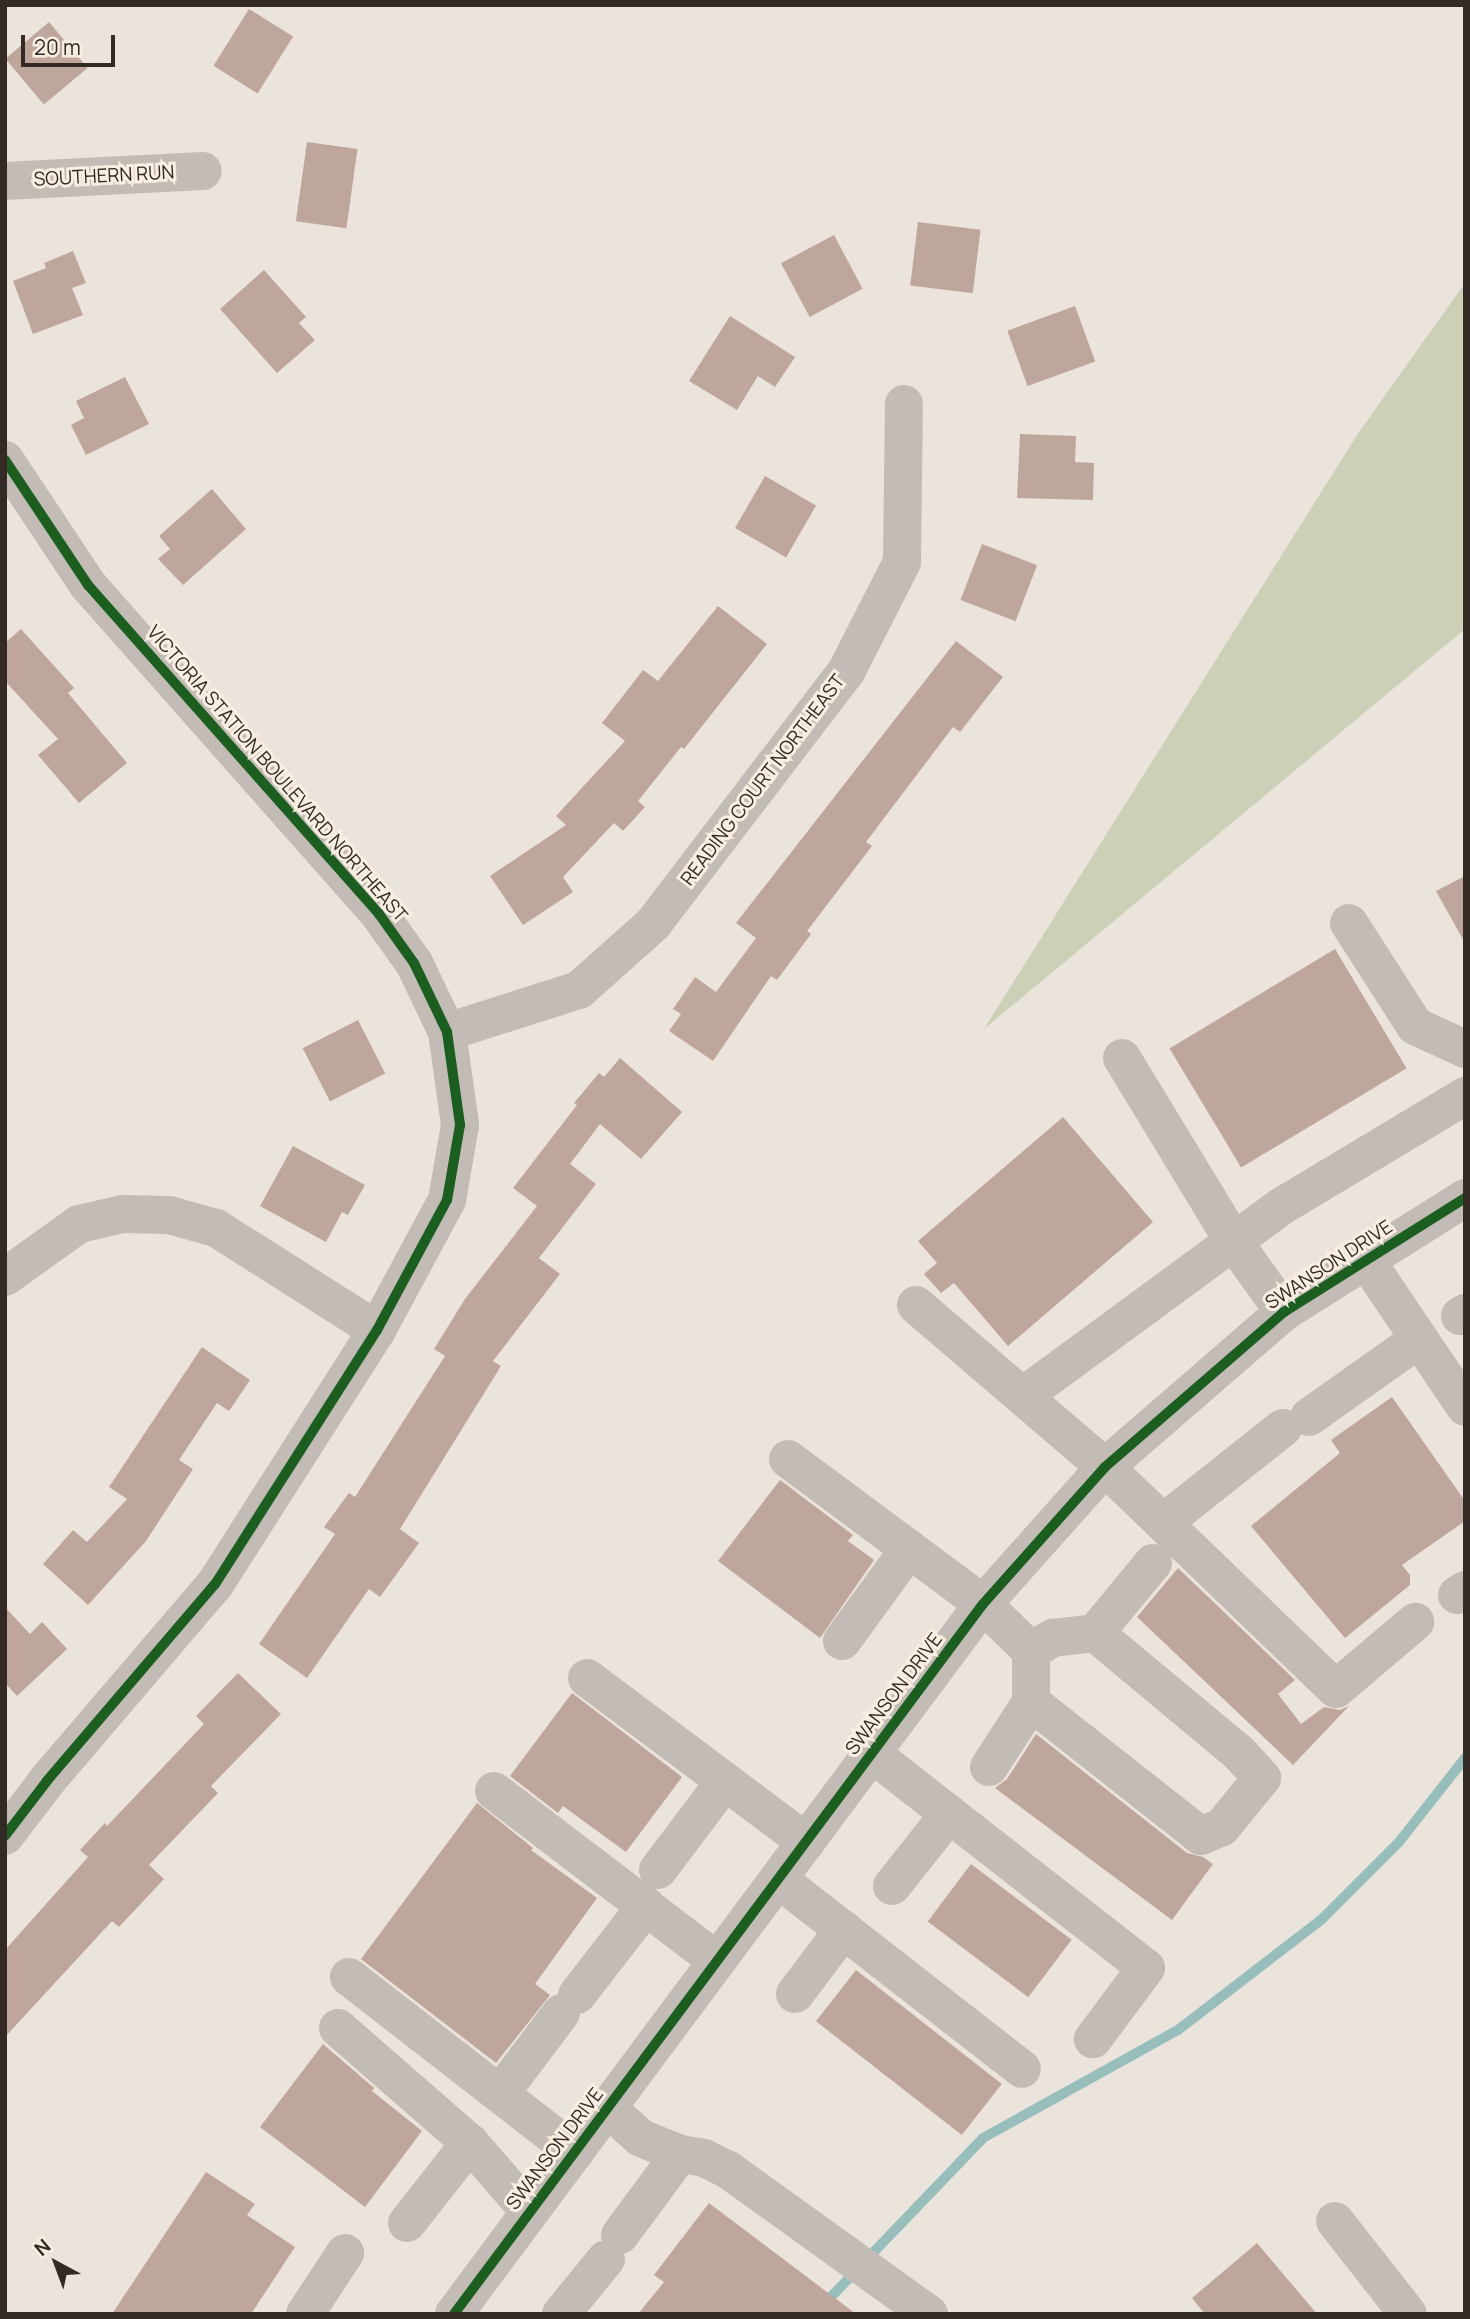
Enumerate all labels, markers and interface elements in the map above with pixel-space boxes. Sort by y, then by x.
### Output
scale bar [24,21,119,65]
text: 20 m [34,33,81,61]
street label: SOUTHERN RUN [33,161,175,191]
street label: VICTORIA STATION BOULEVARD NORTHEAST [142,621,412,927]
street label: READING COURT NORTHEAST [676,670,850,890]
street label: SWANSON DRIVE [1261,1216,1397,1314]
street label: SWANSON DRIVE [841,1629,947,1759]
street label: SWANSON DRIVE [502,2084,608,2214]
north arrow [21,2228,91,2298]
text: N [29,2233,56,2261]

